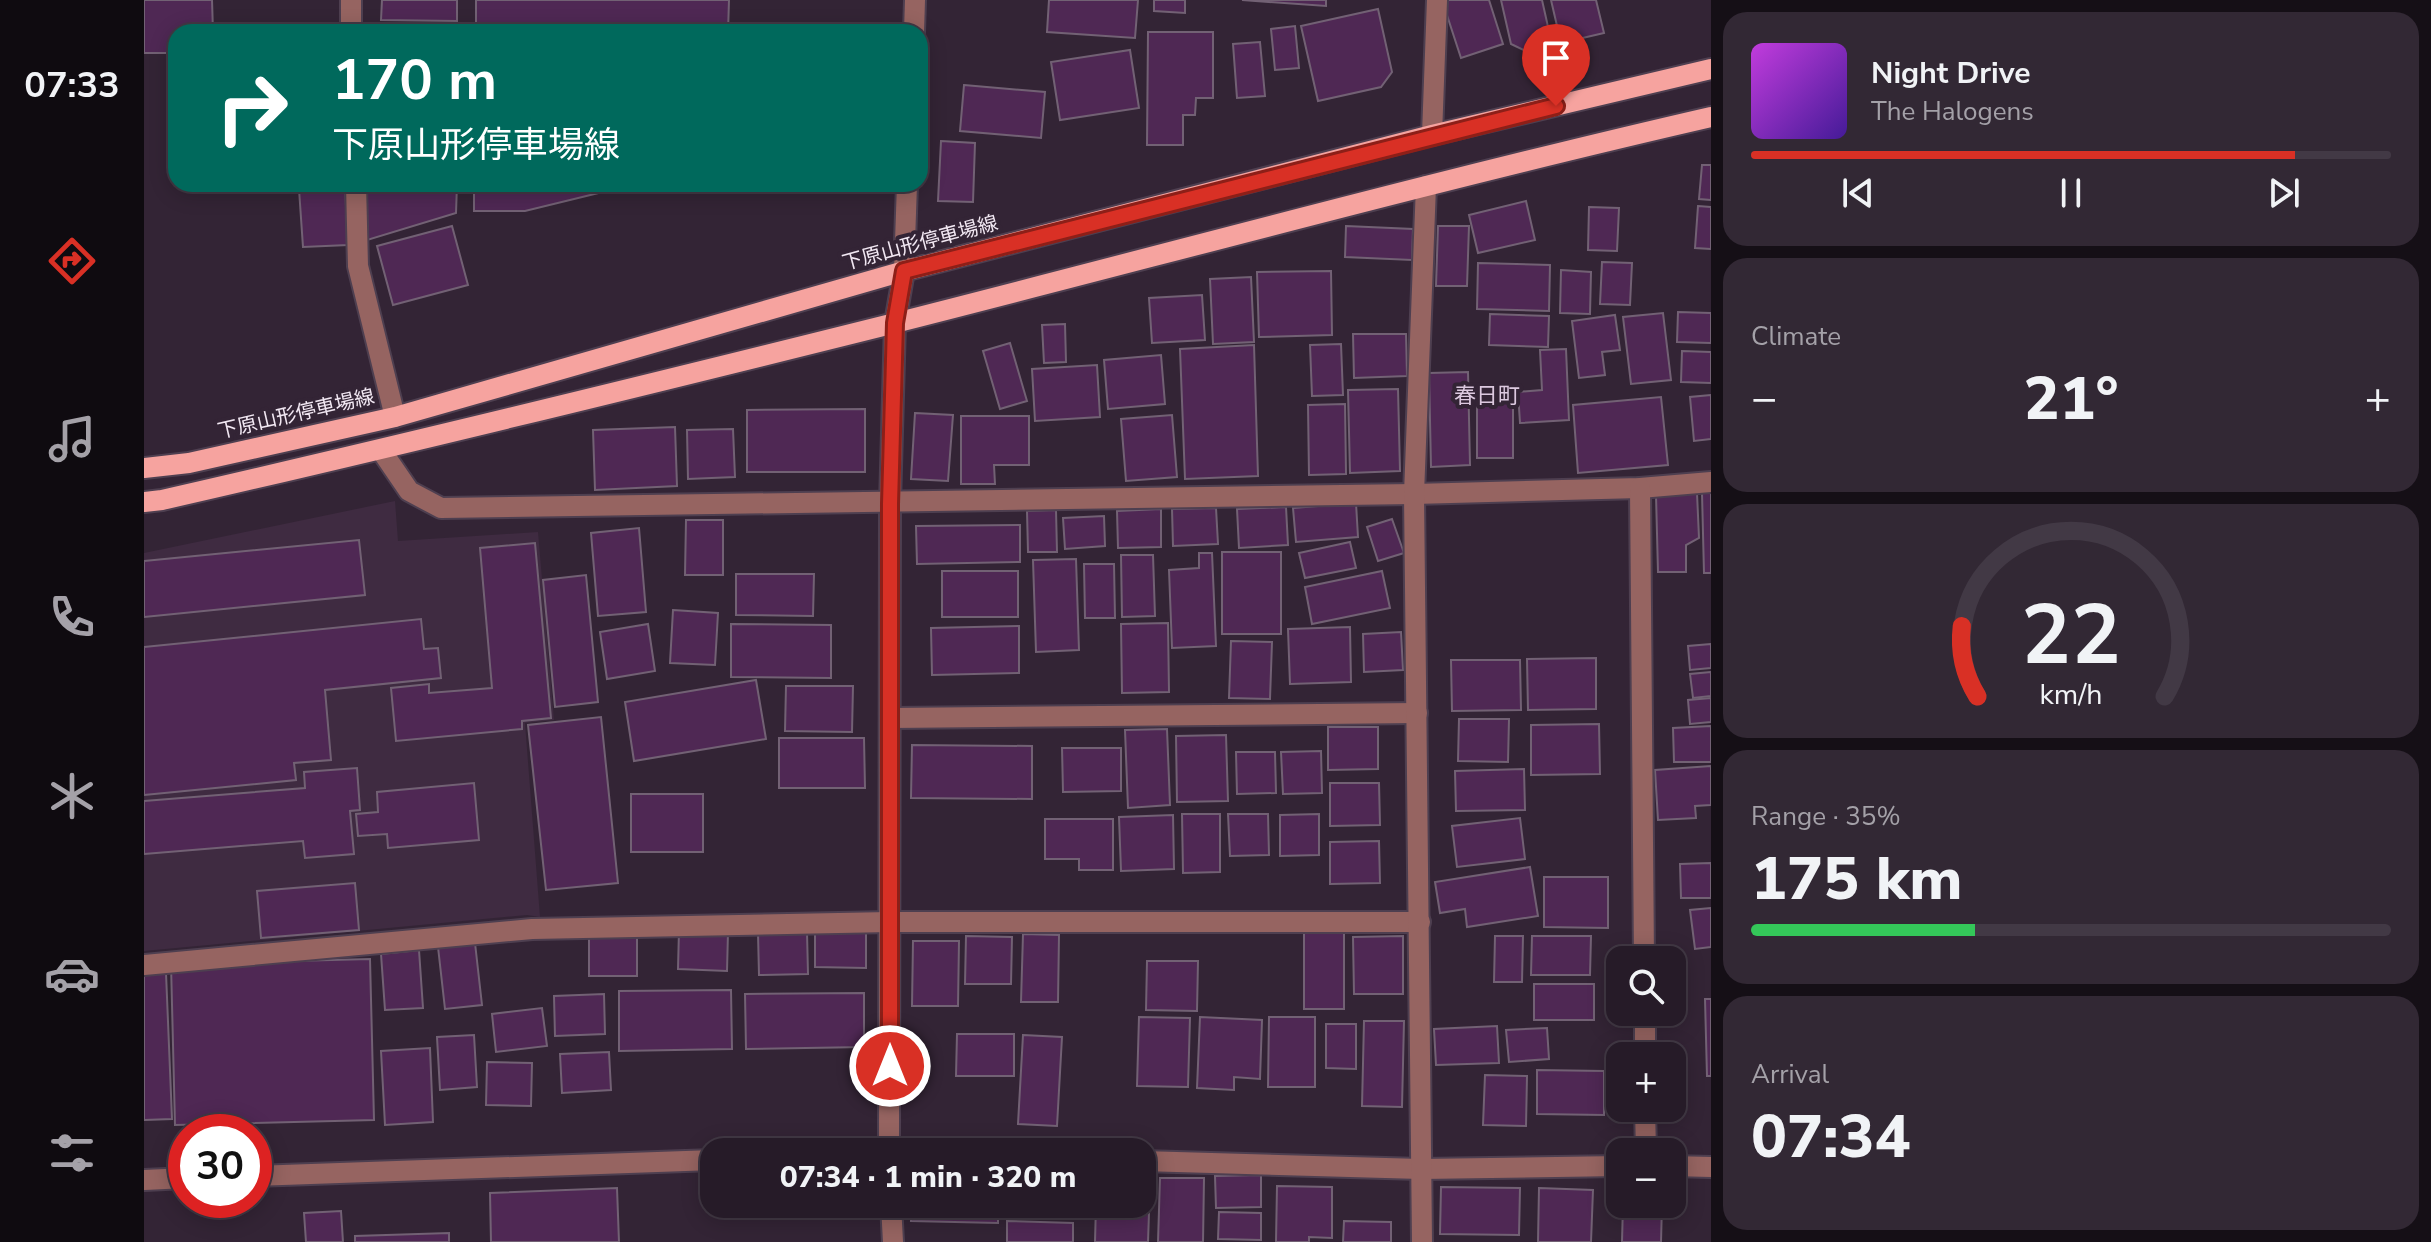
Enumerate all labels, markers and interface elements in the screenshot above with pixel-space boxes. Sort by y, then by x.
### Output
pin [1522,24,1590,106]
icon: arrive [1534,36,1578,80]
text: 170 m [332,42,497,119]
text: Night Drive [1871,53,2030,94]
icon: right [200,56,304,160]
text: 07:33 [24,61,120,110]
text: The Halogens [1871,94,2034,129]
text: 下原山形停車場線 [332,121,620,170]
icon: previous [1836,171,1880,215]
icon: pause [2049,171,2093,215]
icon: next [2262,171,2306,215]
street label: 下原山形停車場線 [839,209,1001,277]
icon: directions [44,233,100,289]
text: Climate [1751,319,1841,354]
text: 21° [2023,358,2119,440]
text: − [1751,369,1777,429]
text: + [2365,369,2391,429]
district label: 春日町 [1454,381,1520,411]
street label: 下原山形停車場線 [215,383,377,445]
icon: music [44,411,100,467]
text: 22 [2021,579,2121,692]
icon: phone [44,589,100,645]
text: km/h [2040,675,2102,714]
icon: climate [44,768,100,824]
text: Range · 35% [1751,799,1901,834]
text: 175 km [1751,838,1963,920]
icon: car [44,946,100,1002]
map controls [1606,946,1686,1218]
button: search [1606,946,1686,1026]
position arrow [848,1024,932,1108]
button: + [1606,1042,1686,1122]
text: Arrival [1751,1057,1829,1092]
text: 07:34 [1751,1096,1911,1178]
speed limit sign: 30 [168,1114,272,1218]
icon: filters [44,1125,100,1181]
button: − [1606,1138,1686,1218]
text: 07:34 · 1 min · 320 m [780,1157,1076,1198]

